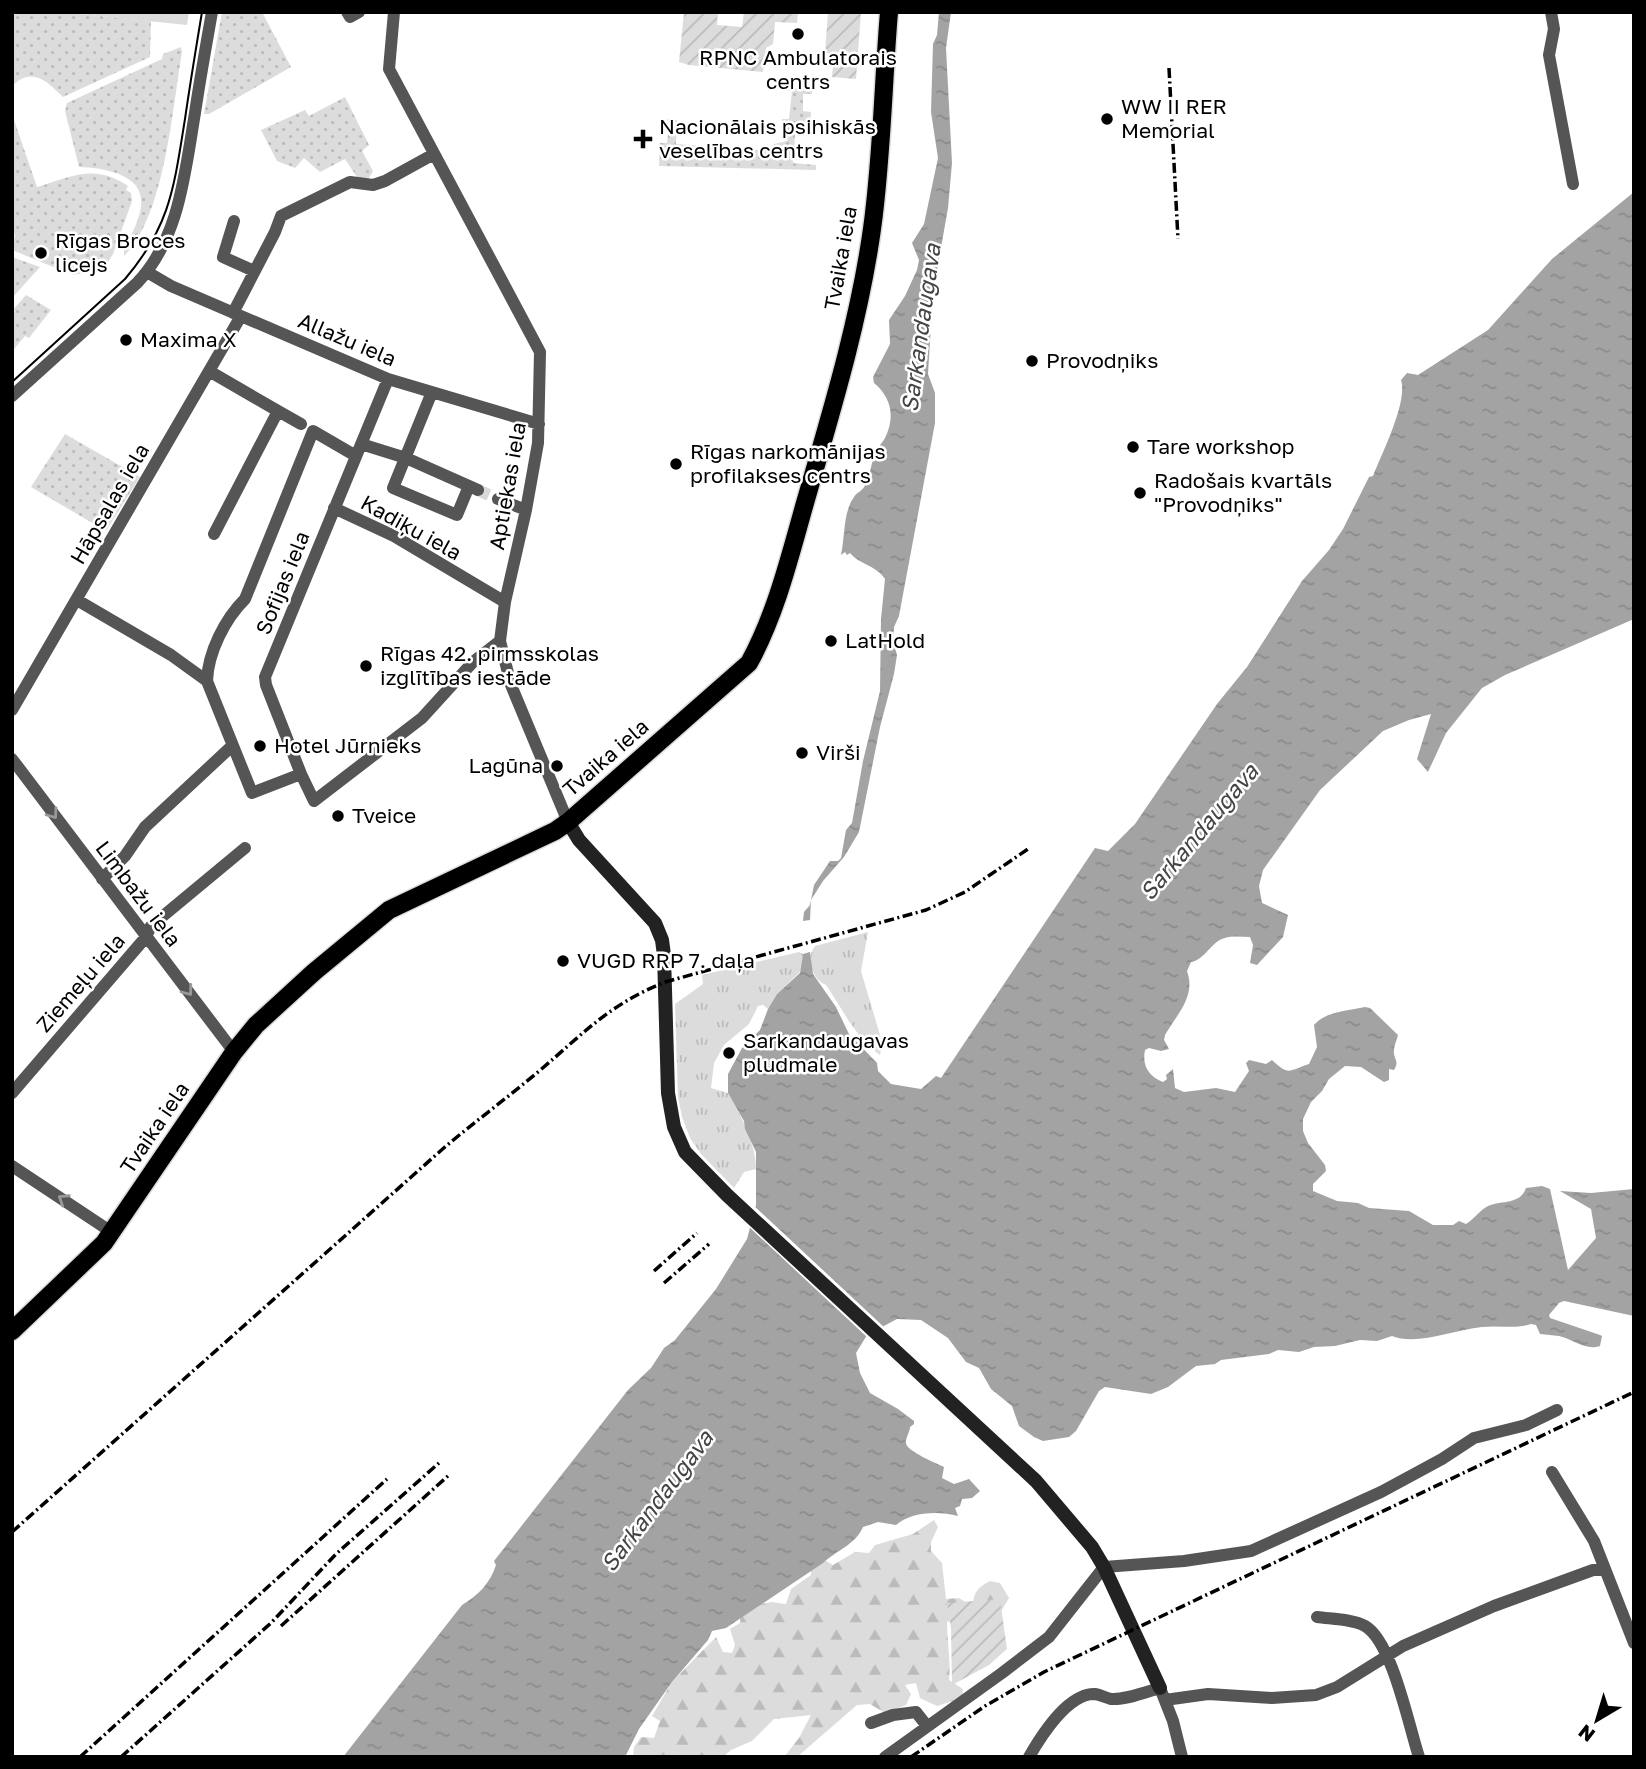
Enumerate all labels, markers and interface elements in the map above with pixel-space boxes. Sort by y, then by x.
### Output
marker: RPNC Ambulatorais centrs [790,26,806,42]
place label: RPNC Ambulatorais centrs [699,44,897,94]
place label: WW II RER Memorial [1121,93,1227,143]
marker: WW II RER Memorial [1099,111,1115,127]
place label: Nacionālais psihiskās veselības centrs [659,113,876,163]
marker: Nacionālais psihiskās veselības centrs [633,129,653,149]
street label: Tvaika iela [818,204,862,312]
place label: Rīgas Broces licejs [55,227,185,277]
water label: Sarkandaugava [894,241,946,414]
marker: Rīgas Broces licejs [33,245,49,261]
street label: Allažu iela [294,307,400,371]
place label: Maxima X [140,326,237,352]
marker: Maxima X [118,332,134,348]
place label: Provodņiks [1046,347,1158,373]
marker: Provodņiks [1024,353,1040,369]
street label: Aptiekas iela [483,420,531,552]
place label: Tare workshop [1147,433,1294,459]
place label: Rīgas narkomānijas profilakses centrs [690,438,886,488]
street label: Hāpsalas iela [64,439,154,568]
marker: Tare workshop [1125,439,1141,455]
marker: Rīgas narkomānijas profilakses centrs [668,456,684,472]
place label: Radošais kvartāls "Provodņiks" [1154,467,1332,517]
marker: Radošais kvartāls "Provodņiks" [1132,485,1148,501]
street label: Kadiķu iela [357,489,466,565]
street label: Sofijas iela [250,527,315,638]
place label: LatHold [845,627,925,653]
marker: LatHold [823,633,839,649]
place label: Rīgas 42. pirmsskolas izglītības iestāde [380,640,599,690]
marker: Rīgas 42. pirmsskolas izglītības iestāde [358,658,374,674]
street label: Tvaika iela [557,713,654,802]
place label: Hotel Jūrnieks [274,732,421,758]
marker: Hotel Jūrnieks [252,738,268,754]
place label: Virši [816,739,861,765]
marker: Virši [794,745,810,761]
place label: Lagūna [469,752,543,778]
water label: Sarkandaugava [1133,757,1264,905]
marker: Lagūna [549,758,565,774]
place label: Tveice [352,802,416,828]
one-way arrow [44,806,57,819]
marker: Tveice [330,808,346,824]
street label: Limbažu iela [90,835,187,952]
street label: Ziemeļu iela [30,928,130,1037]
place label: VUGD RRP 7. daļa [577,947,755,973]
marker: VUGD RRP 7. daļa [555,953,571,969]
one-way arrow [179,984,192,996]
place label: Sarkandaugavas pludmale [743,1027,909,1077]
marker: Sarkandaugavas pludmale [721,1045,737,1061]
street label: Tvaika iela [114,1077,194,1178]
one-way arrow [57,1194,70,1207]
water label: Sarkandaugava [594,1423,719,1577]
north arrow [1562,1685,1632,1755]
text: N [1573,1720,1599,1747]

